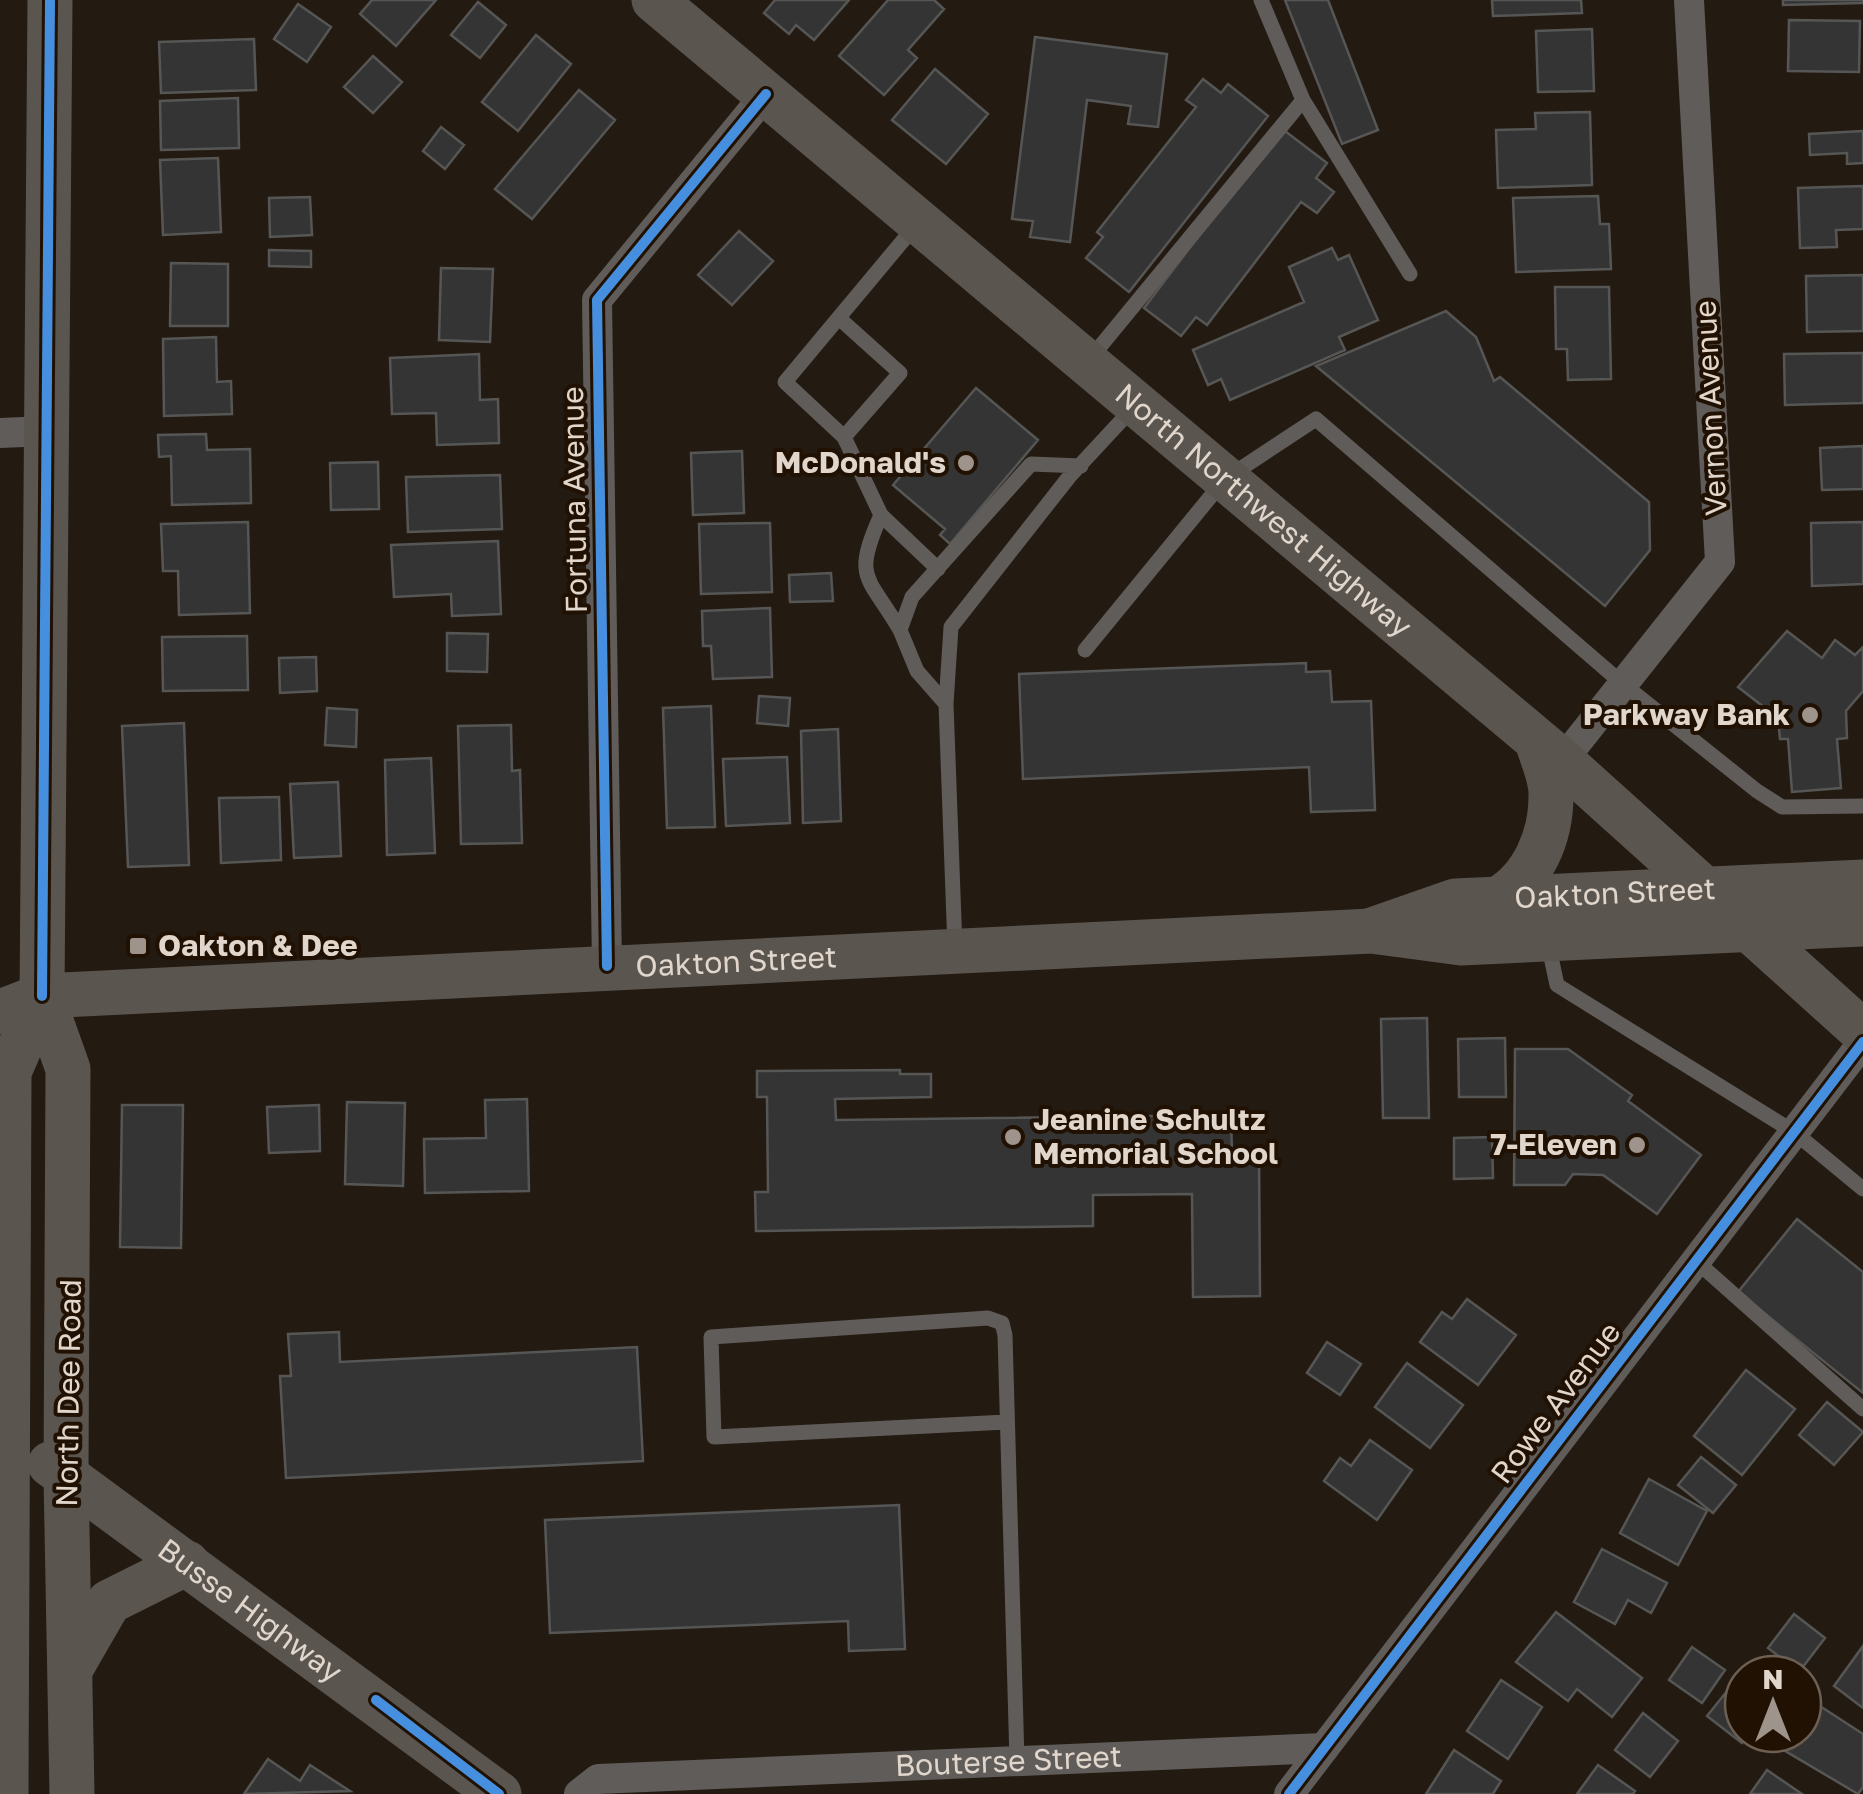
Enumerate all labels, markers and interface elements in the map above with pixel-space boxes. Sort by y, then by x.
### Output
street label: Vernon Avenue [1686,299,1734,517]
street label: North Northwest Highway [1108,375,1420,644]
street label: Fortuna Avenue [554,386,594,614]
place label: McDonald's [775,444,946,480]
marker: McDonald's [955,452,977,474]
place label: Parkway Bank [1583,696,1791,732]
marker: Parkway Bank [1799,704,1821,726]
street label: Oakton Street [1513,870,1716,915]
place label: Oakton & Dee [158,927,358,963]
marker: Oakton & Dee [127,935,149,957]
street label: Oakton Street [635,938,838,984]
place label: Jeanine Schultz Memorial School [1033,1101,1278,1171]
marker: Jeanine Schultz Memorial School [1002,1126,1024,1148]
place label: 7-Eleven [1490,1126,1617,1162]
marker: 7-Eleven [1626,1134,1648,1156]
street label: North Dee Road [48,1279,88,1507]
street label: Rowe Avenue [1483,1315,1628,1490]
street label: Busse Highway [151,1531,350,1690]
north arrow [1723,1654,1823,1754]
text: N [1762,1662,1784,1695]
street label: Bouterse Street [894,1738,1123,1783]

